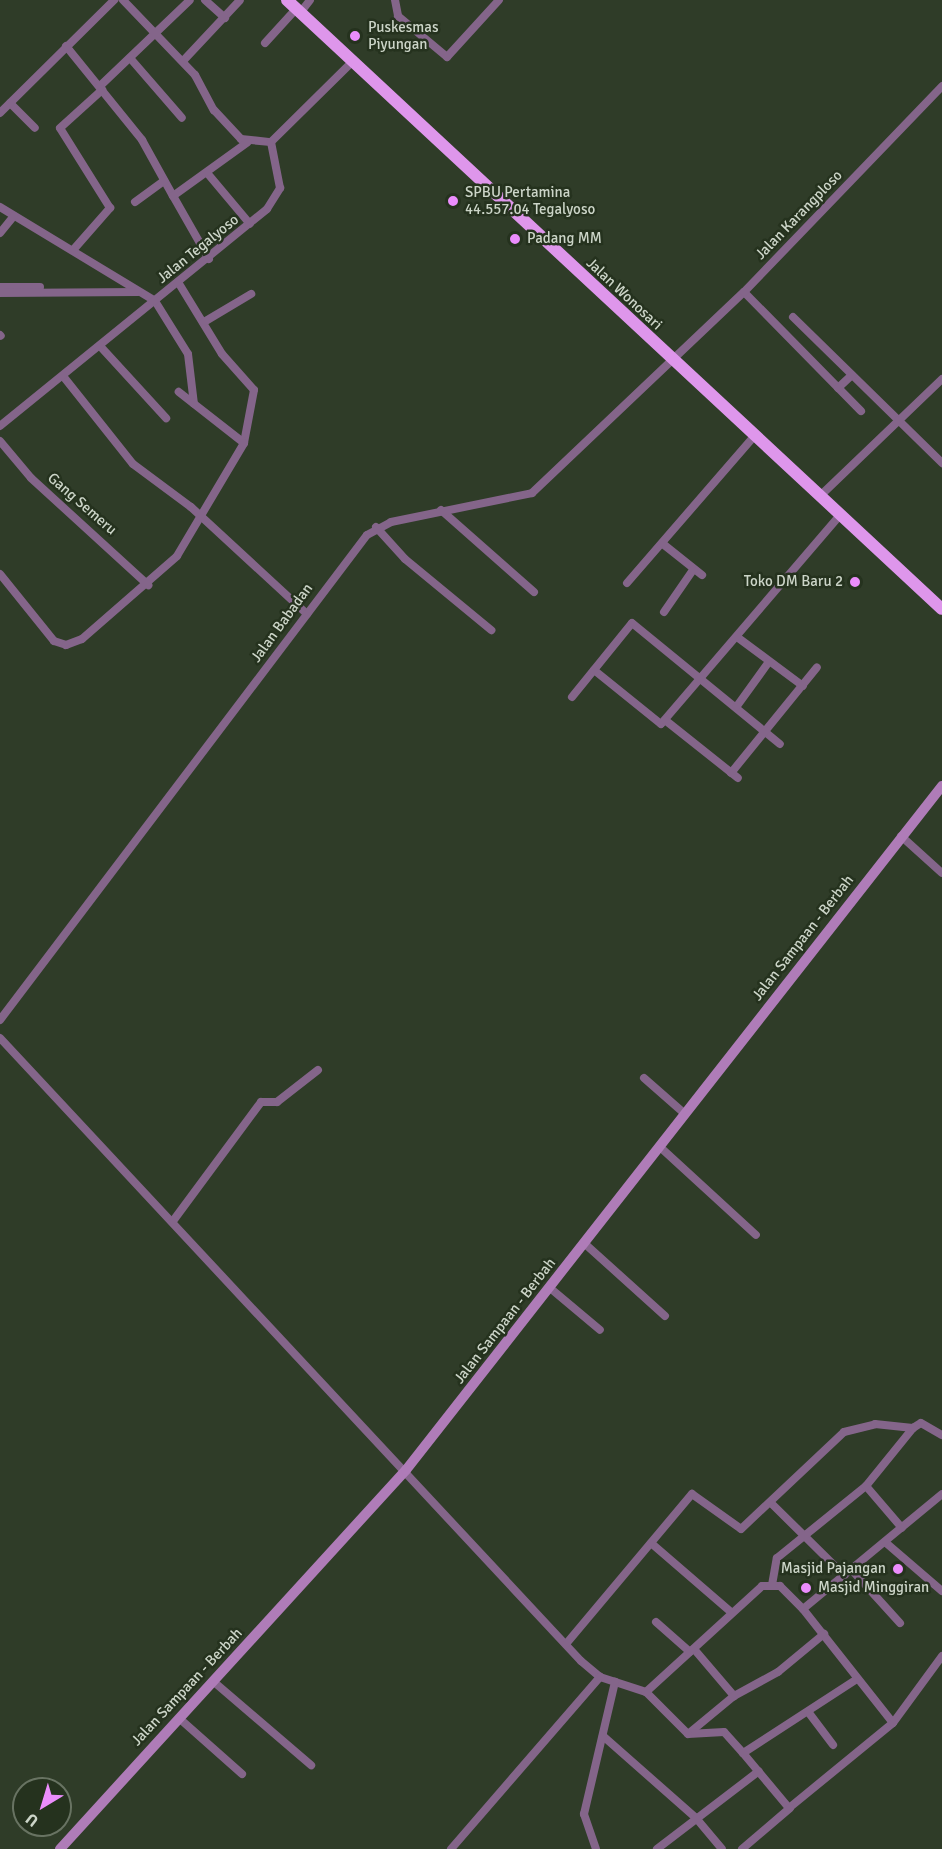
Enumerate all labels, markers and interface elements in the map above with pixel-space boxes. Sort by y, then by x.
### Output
place label: Puskesmas Piyungan [368,18,438,53]
marker: Puskesmas Piyungan [346,27,364,45]
street label: Jalan Karangploso [752,166,846,264]
place label: SPBU Pertamina 44.557.04 Tegalyoso [465,183,595,218]
marker: SPBU Pertamina 44.557.04 Tegalyoso [446,194,460,208]
street label: Jalan Tegalyoso [154,211,242,287]
place label: Padang MM [527,230,602,248]
marker: Padang MM [508,232,522,246]
street label: Jalan Wonosari [582,254,666,334]
street label: Gang Semeru [44,469,120,539]
place label: Toko DM Baru 2 [744,573,843,591]
marker: Toko DM Baru 2 [848,575,862,589]
street label: Jalan Babadan [247,580,317,666]
street label: Jalan Sampaan - Berbah [748,872,858,1004]
street label: Jalan Sampaan - Berbah [450,1255,560,1387]
place label: Masjid Pajangan [781,1560,886,1578]
marker: Masjid Pajangan [891,1562,905,1576]
place label: Masjid Minggiran [818,1579,929,1597]
marker: Masjid Minggiran [799,1581,813,1595]
street label: Jalan Sampaan - Berbah [128,1624,246,1750]
north arrow [12,1777,72,1837]
text: U [22,1808,43,1831]

